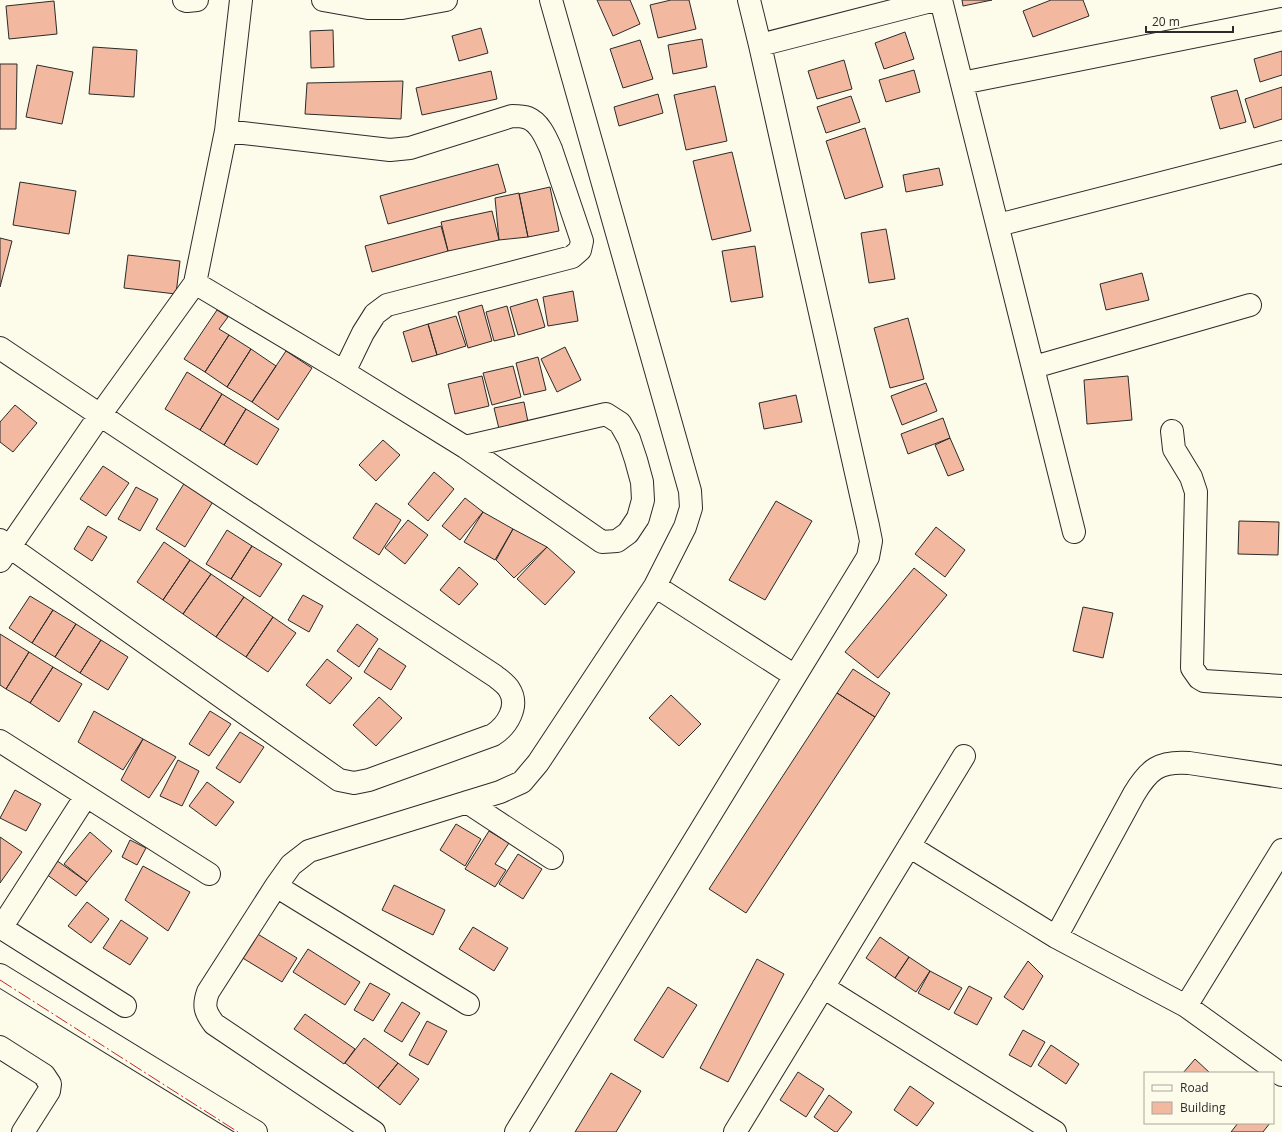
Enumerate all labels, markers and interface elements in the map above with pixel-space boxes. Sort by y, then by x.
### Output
scale bar [1146,8,1233,34]
text: 20 m [1152,13,1180,30]
legend [1144,1072,1274,1124]
text: Road [1180,1079,1209,1096]
text: Building [1180,1099,1226,1116]

